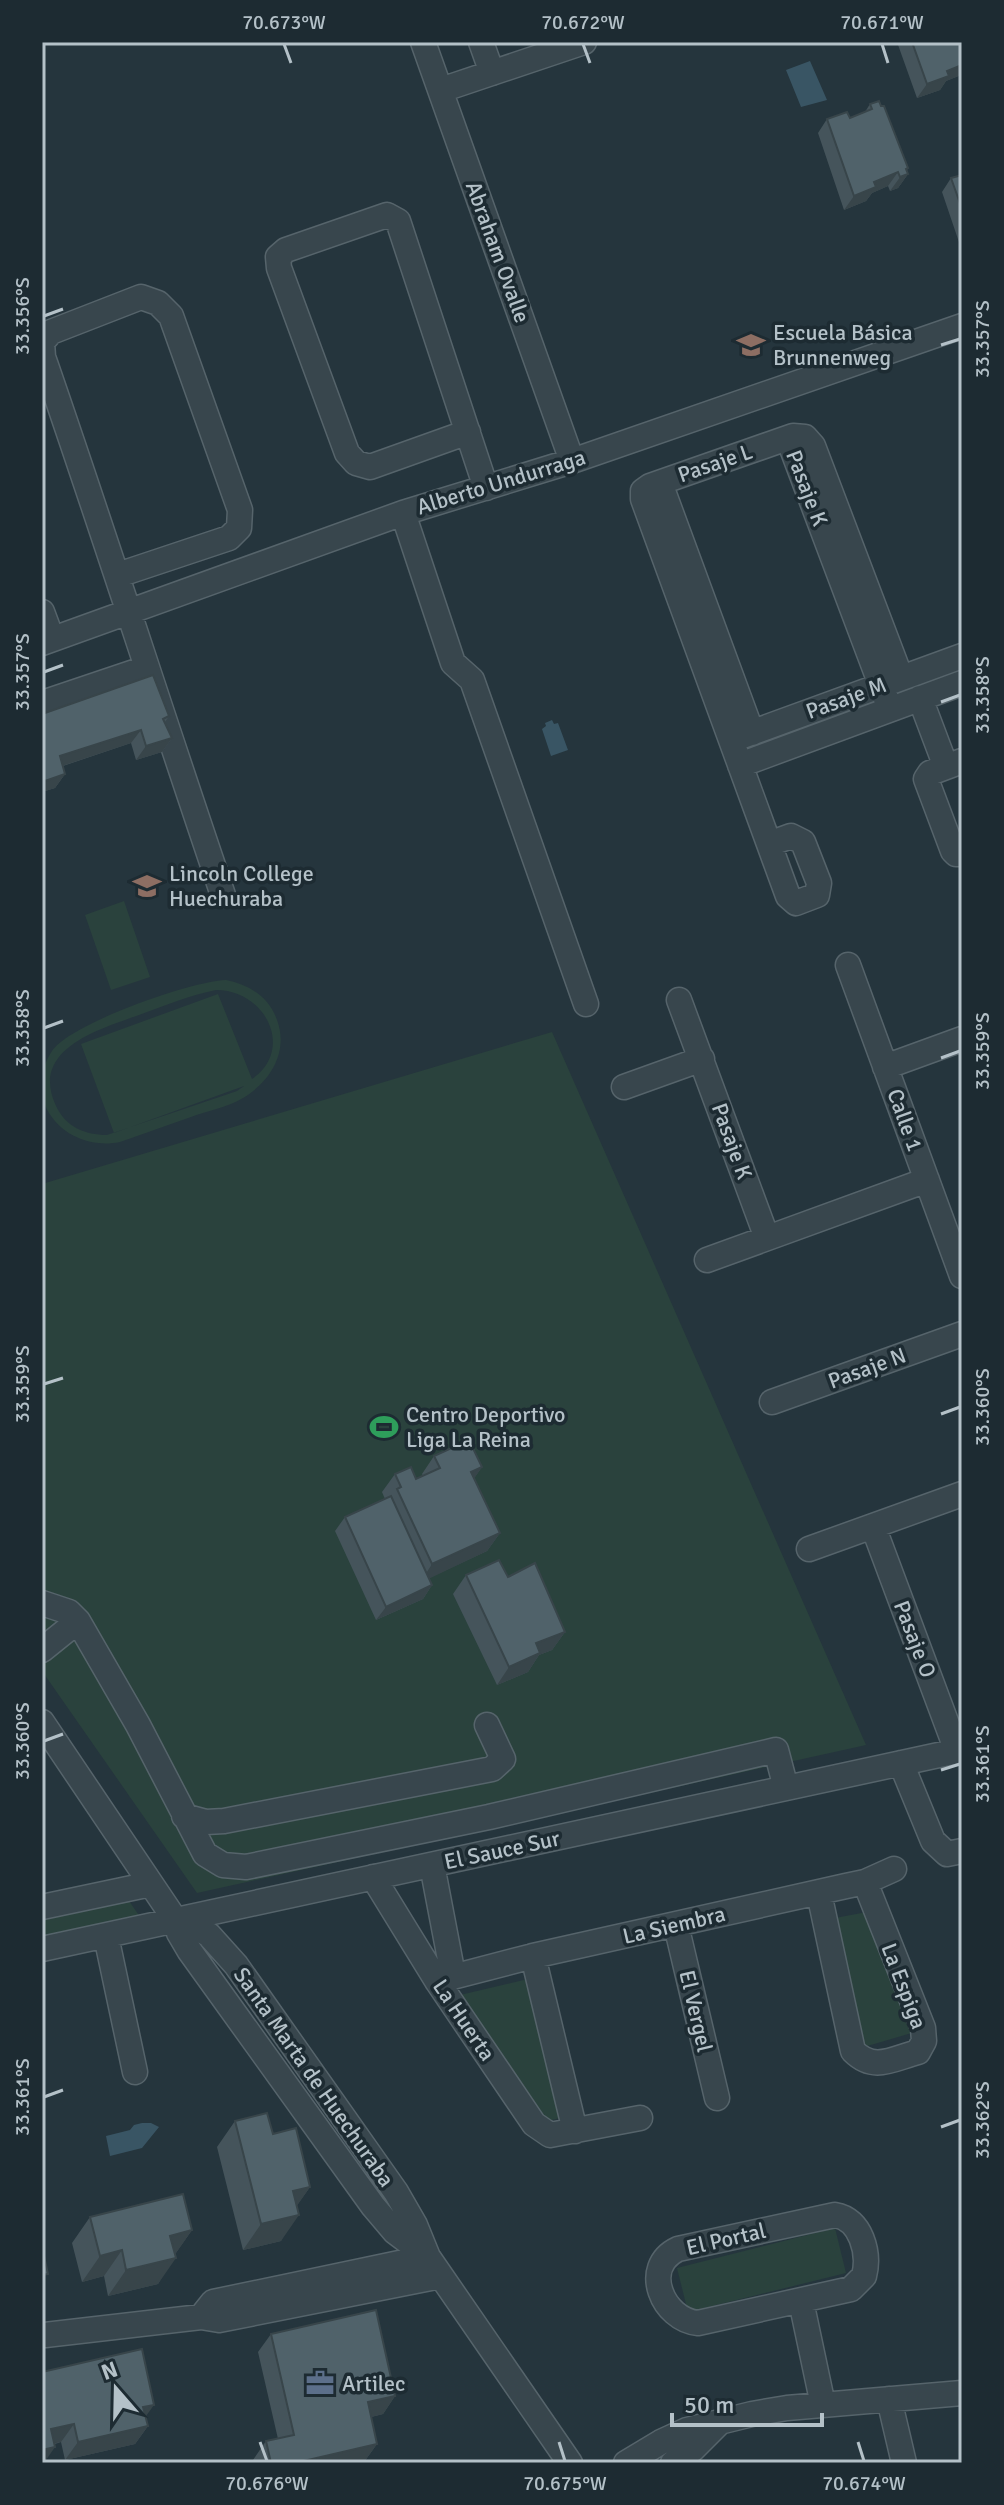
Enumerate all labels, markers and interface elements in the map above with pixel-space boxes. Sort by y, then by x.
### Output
text: 70.673°W [242,10,326,35]
text: 70.672°W [541,10,625,35]
text: 70.671°W [840,10,924,35]
street label: Abraham Ovalle [460,178,536,326]
text: 33.356°S [10,277,35,355]
text: 33.357°S [970,300,995,378]
place label: Escuela Básica Brunnenweg [773,319,913,371]
school or university icon: Escuela Básica Brunnenweg [736,330,766,360]
street label: Pasaje L [674,438,756,488]
street label: Alberto Undurraga [413,444,589,520]
street label: Pasaje K [780,446,834,530]
text: 33.357°S [10,633,35,711]
text: 33.358°S [970,656,995,734]
street label: Pasaje M [802,671,890,725]
place label: Lincoln College Huechuraba [169,860,314,912]
school or university icon: Lincoln College Huechuraba [132,871,162,901]
text: 33.358°S [10,989,35,1067]
text: 33.359°S [970,1012,995,1090]
street label: Calle 1 [881,1085,929,1155]
street label: Pasaje K [706,1099,758,1183]
street label: Pasaje N [824,1341,910,1395]
text: 33.359°S [10,1345,35,1423]
text: 33.360°S [970,1368,995,1446]
place label: Centro Deportivo Liga La Reina [406,1401,565,1453]
sports icon: Centro Deportivo Liga La Reina [369,1412,399,1442]
street label: Pasaje O [888,1597,942,1681]
text: 33.360°S [10,1702,35,1780]
text: 33.361°S [970,1725,995,1803]
street label: El Sauce Sur [442,1825,562,1875]
street label: La Siembra [620,1900,728,1950]
street label: La Espiga [875,1939,933,2033]
street label: Santa Marta de Huechuraba [228,1962,400,2192]
street label: El Vergel [673,1967,719,2055]
street label: La Huerta [427,1974,501,2066]
text: 33.361°S [10,2058,35,2136]
text: 33.362°S [970,2081,995,2159]
street label: El Portal [684,2217,768,2261]
north arrow [76,2349,156,2429]
text: N [98,2355,121,2386]
office icon: Artilec [305,2368,335,2398]
place label: Artilec [342,2370,405,2397]
scale bar [672,2377,822,2427]
text: 50 m [684,2390,734,2420]
text: 70.676°W [225,2471,309,2496]
text: 70.675°W [523,2471,607,2496]
text: 70.674°W [822,2471,906,2496]

